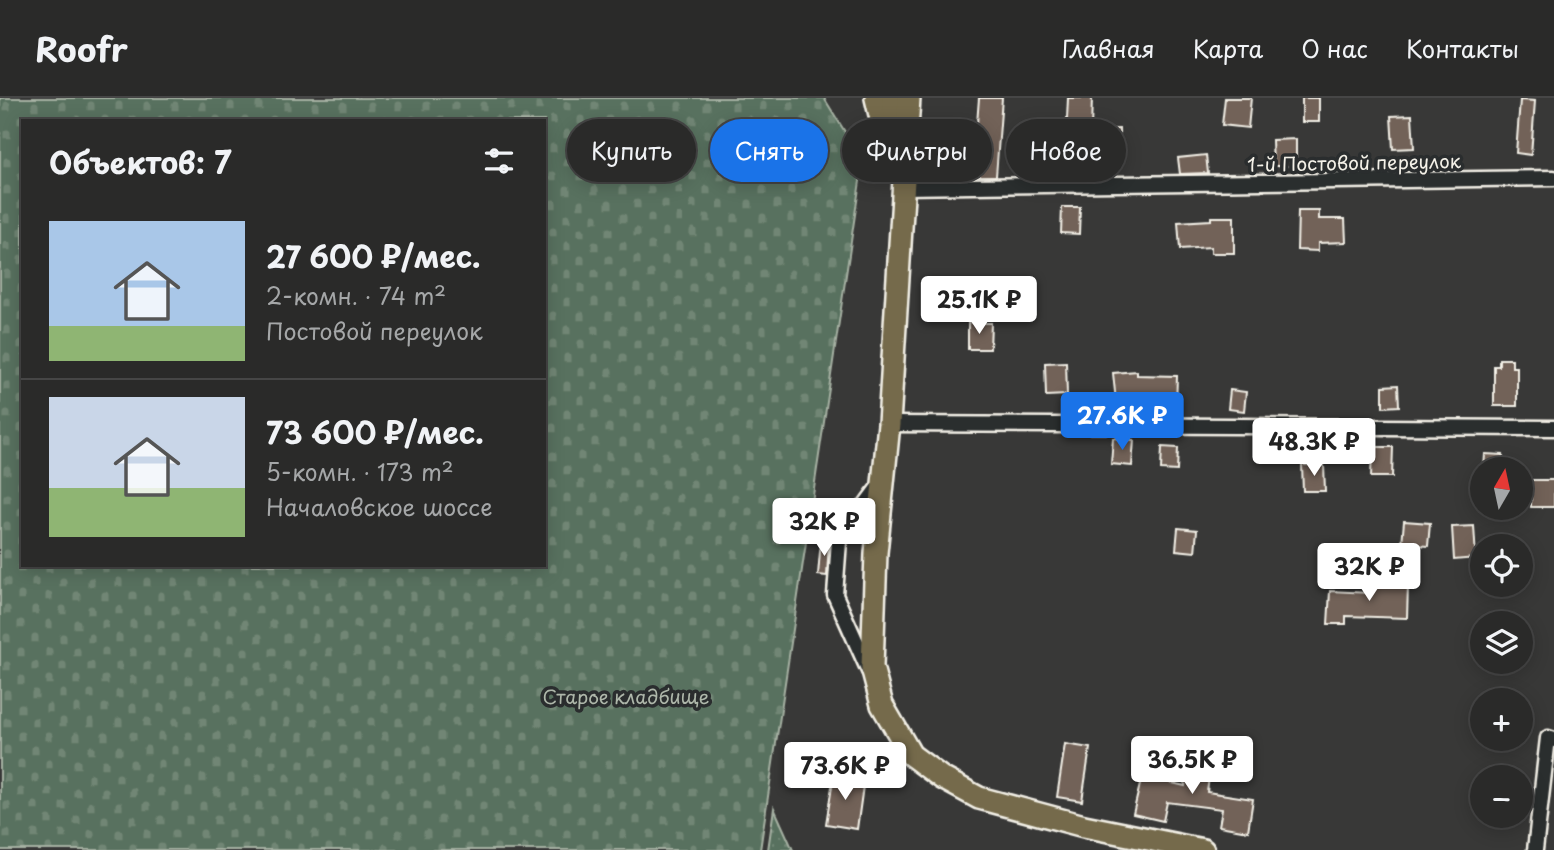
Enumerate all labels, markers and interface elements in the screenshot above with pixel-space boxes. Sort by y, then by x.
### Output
text: Roofr [35,23,128,73]
text: Главная [1062,30,1155,66]
text: Карта [1193,30,1263,66]
text: О нас [1301,30,1368,66]
text: Контакты [1406,30,1519,66]
chip: Купить [567,119,696,182]
chip: Снять [710,119,828,182]
chip: Фильтры [842,119,992,182]
chip: Новое [1006,119,1126,182]
text: Объектов: 7 [49,139,232,184]
icon: filters [480,142,518,180]
street label: 1-й Постовой переулок [1247,146,1462,178]
text: 27 600 ₽/мес. [266,233,481,278]
icon: home [105,249,189,333]
pin: 25.1K ₽ [914,276,1044,336]
text: 2-комн. · 74 m² [266,278,446,313]
text: 25.1K ₽ [937,281,1021,316]
text: Постовой переулок [266,313,483,348]
pin: 27.6K ₽ [1057,392,1187,452]
text: 27.6K ₽ [1077,397,1167,432]
text: 73 600 ₽/мес. [266,409,484,454]
pin: 48.3K ₽ [1249,418,1379,478]
text: 48.3K ₽ [1268,423,1360,458]
icon: home [105,425,189,509]
text: 5-комн. · 173 m² [266,454,454,489]
north arrow [1470,457,1533,520]
map controls [1470,457,1533,828]
text: Началовское шоссе [266,489,492,524]
pin: 32K ₽ [775,498,873,558]
text: 32K ₽ [788,503,860,538]
button: locate [1470,534,1533,597]
pin: 32K ₽ [1320,544,1418,603]
text: 32K ₽ [1333,548,1405,583]
button: layers [1470,611,1533,674]
park label: Старое кладбище [542,682,710,710]
button: + [1470,688,1533,751]
pin: 36.5K ₽ [1127,736,1257,796]
text: 36.5K ₽ [1147,741,1237,776]
pin: 73.6K ₽ [780,742,910,802]
text: 73.6K ₽ [800,747,890,782]
button: − [1470,765,1533,828]

